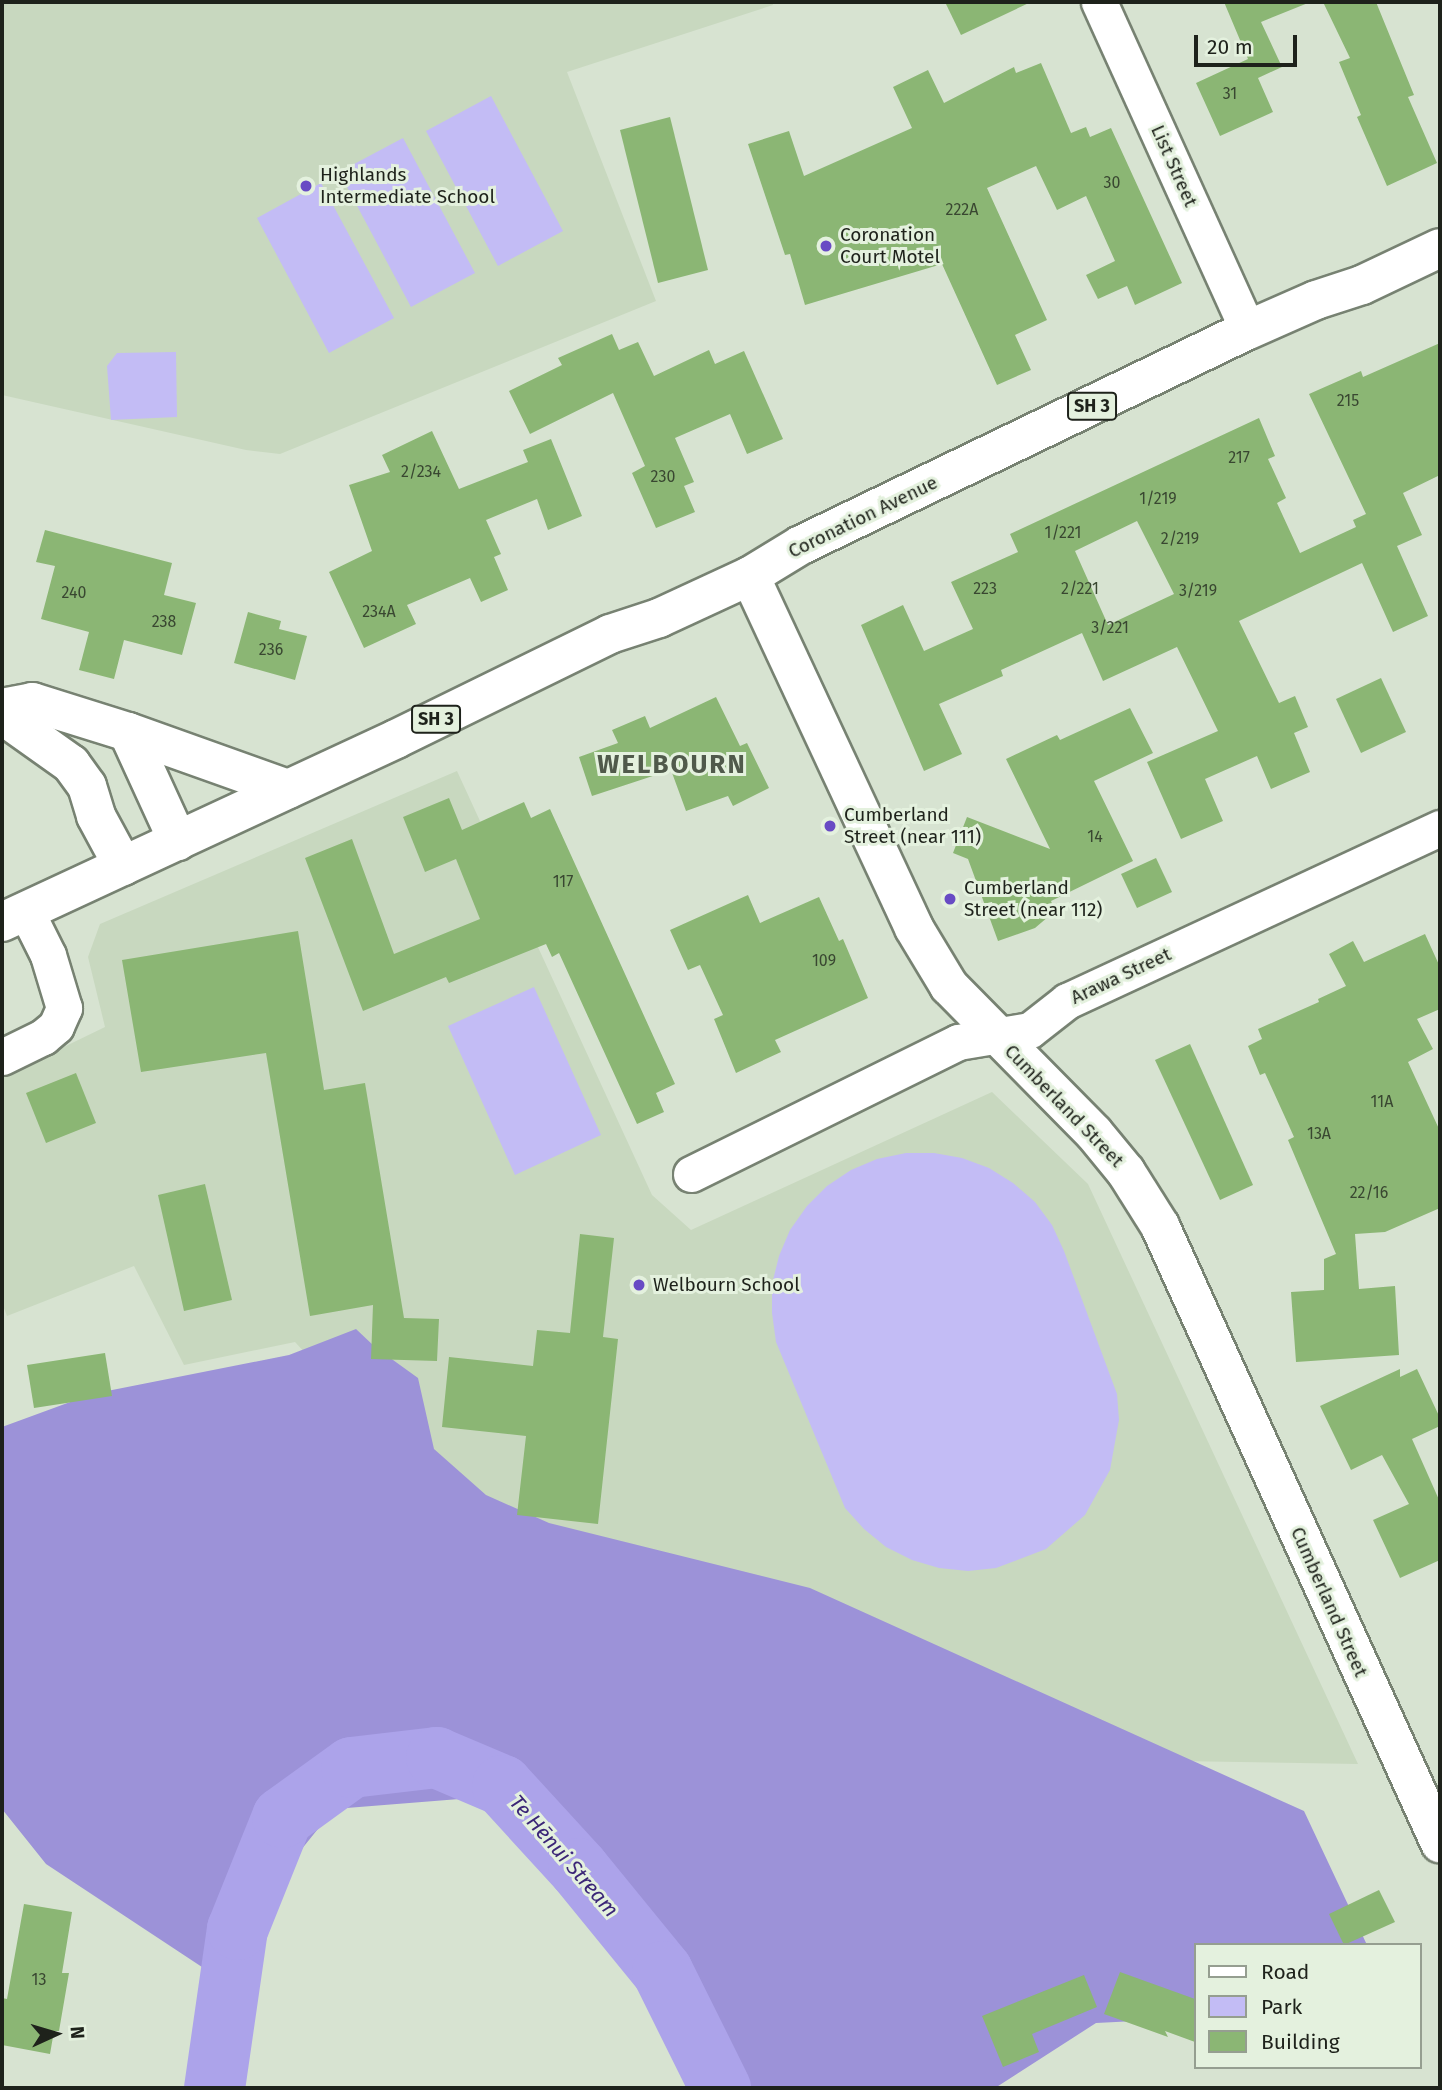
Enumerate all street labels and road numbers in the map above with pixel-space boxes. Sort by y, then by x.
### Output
street label: List Street [1146,122,1202,210]
road number: SH 3 [1066,392,1118,420]
street label: Coronation Avenue [785,471,941,563]
road number: SH 3 [410,704,462,734]
street label: Arawa Street [1067,943,1175,1009]
street label: Cumberland Street [1000,1040,1128,1172]
street label: Cumberland Street [1286,1524,1372,1680]

